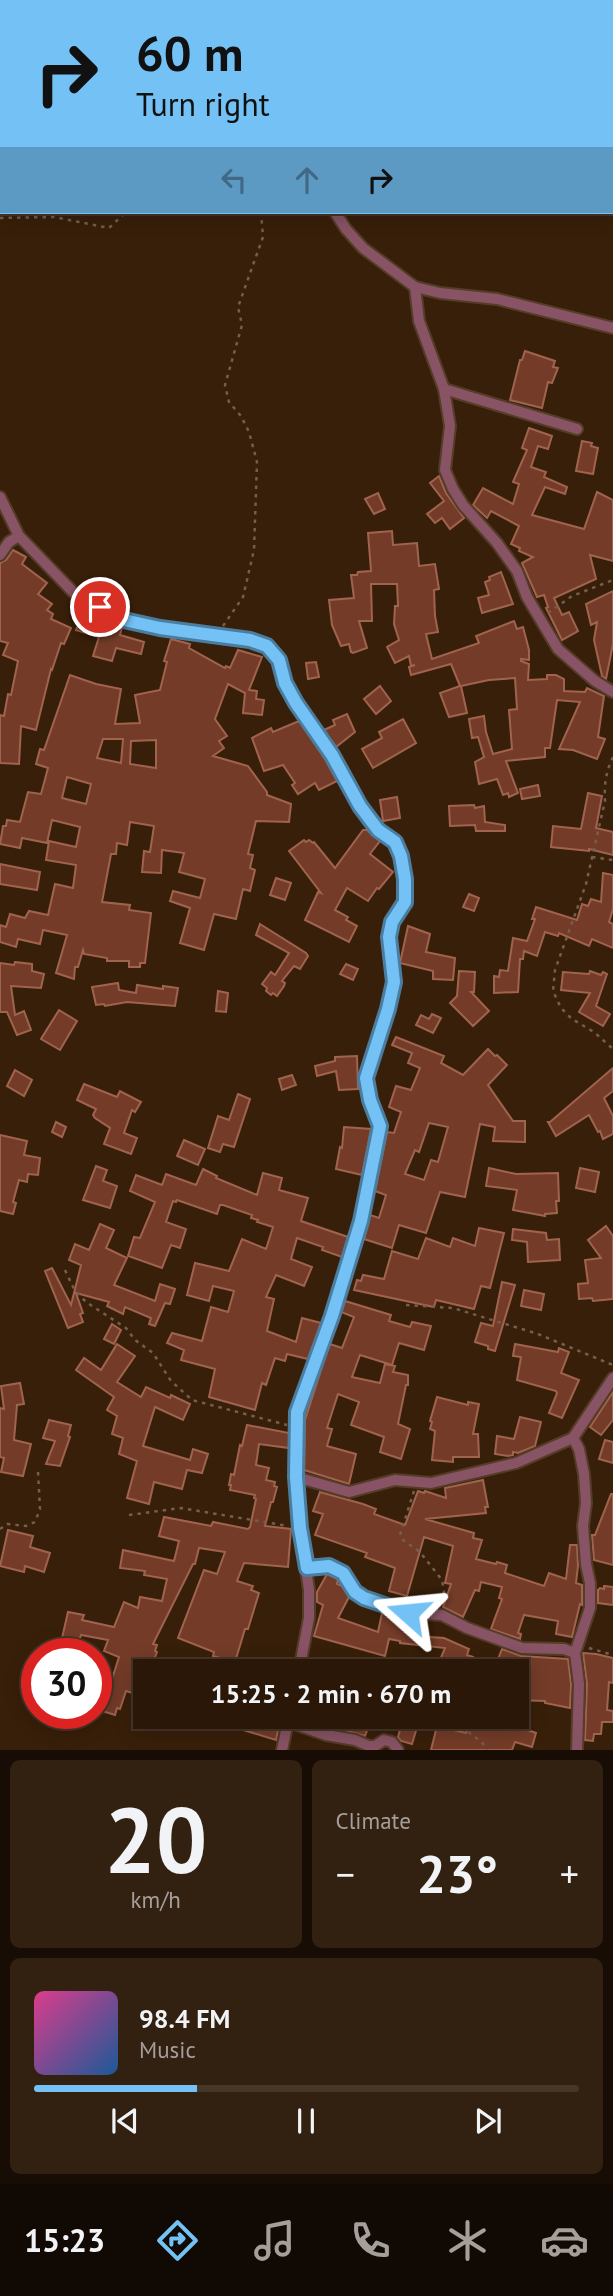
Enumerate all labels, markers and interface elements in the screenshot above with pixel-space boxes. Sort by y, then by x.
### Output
text: 60 m [136,21,243,85]
icon: right [21,28,112,119]
text: Turn right [136,83,270,125]
icon: left [215,161,253,199]
icon: ahead [288,161,326,199]
icon: right [361,161,399,199]
pin [70,577,130,637]
icon: arrive [81,588,119,626]
position arrow [371,1576,445,1650]
speed limit sign: 30 [21,1638,112,1729]
text: 15:25 · 2 min · 670 m [211,1677,451,1710]
text: 20 [104,1780,207,1898]
text: Climate [336,1806,411,1835]
text: 23° [416,1840,498,1907]
text: − [336,1849,355,1898]
text: + [560,1849,579,1898]
text: km/h [131,1885,181,1914]
text: 98.4 FM [139,2002,230,2035]
text: Music [139,2035,196,2064]
icon: previous [106,2102,144,2140]
icon: pause [287,2102,325,2140]
icon: next [469,2102,507,2140]
icon: directions [153,2216,202,2265]
icon: music [250,2216,299,2265]
icon: phone [346,2216,395,2265]
icon: climate [443,2216,492,2265]
icon: car [540,2216,589,2265]
text: 15:23 [24,2219,105,2261]

